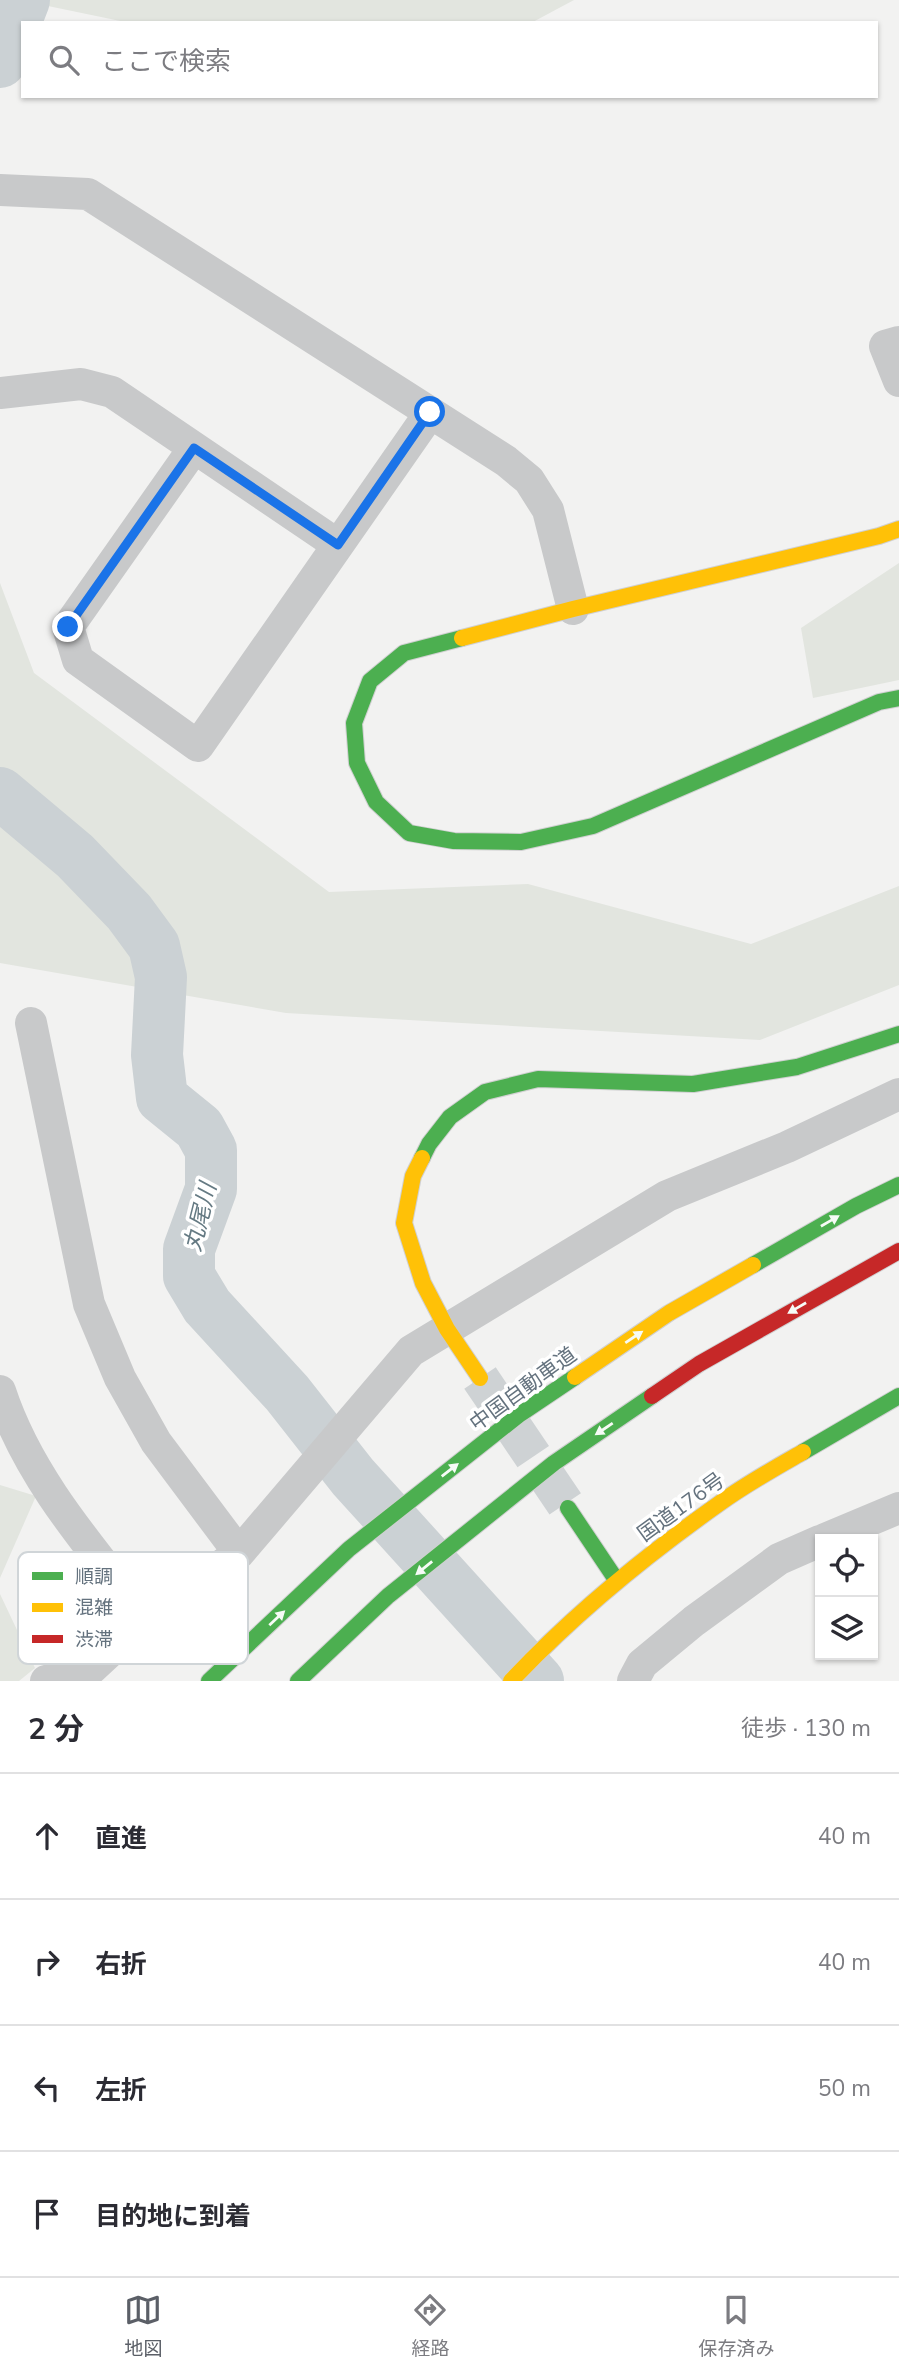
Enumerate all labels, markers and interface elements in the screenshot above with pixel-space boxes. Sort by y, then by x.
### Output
search box [21,21,878,98]
icon: search [45,41,83,79]
text: ここで検索 [101,44,231,79]
route start [414,396,445,427]
route end [52,611,83,642]
water label: 丸尾川 [177,1177,225,1254]
one-way arrow [820,1215,839,1227]
one-way arrow [787,1302,807,1314]
one-way arrow [625,1330,643,1344]
street label: 中国自動車道 [464,1341,582,1437]
one-way arrow [595,1422,614,1435]
one-way arrow [441,1463,458,1478]
street label: 国道176号 [632,1466,730,1548]
map controls [815,1534,878,1660]
button: locate [815,1534,878,1597]
legend [18,1552,248,1664]
one-way arrow [415,1560,433,1574]
text: 順調 [75,1564,113,1590]
text: 混雑 [75,1595,113,1621]
button: layers [815,1597,878,1660]
one-way arrow [268,1610,285,1626]
text: 渋滞 [75,1627,113,1653]
text: 2 分 [28,1709,84,1750]
text: 徒歩 · 130 m [741,1713,871,1744]
icon: ahead [28,1817,66,1855]
text: 直進 [95,1821,147,1856]
text: 40 m [818,1821,871,1852]
icon: right [28,1943,66,1981]
text: 右折 [95,1947,147,1982]
text: 40 m [818,1947,871,1978]
icon: left [28,2069,66,2107]
text: 左折 [95,2073,147,2108]
text: 50 m [818,2073,871,2104]
icon: arrive [28,2195,66,2233]
text: 目的地に到着 [95,2199,251,2234]
tab: 地図 [124,2291,163,2362]
tab: 経路 [411,2291,450,2362]
tab: 保存済み [698,2291,775,2362]

